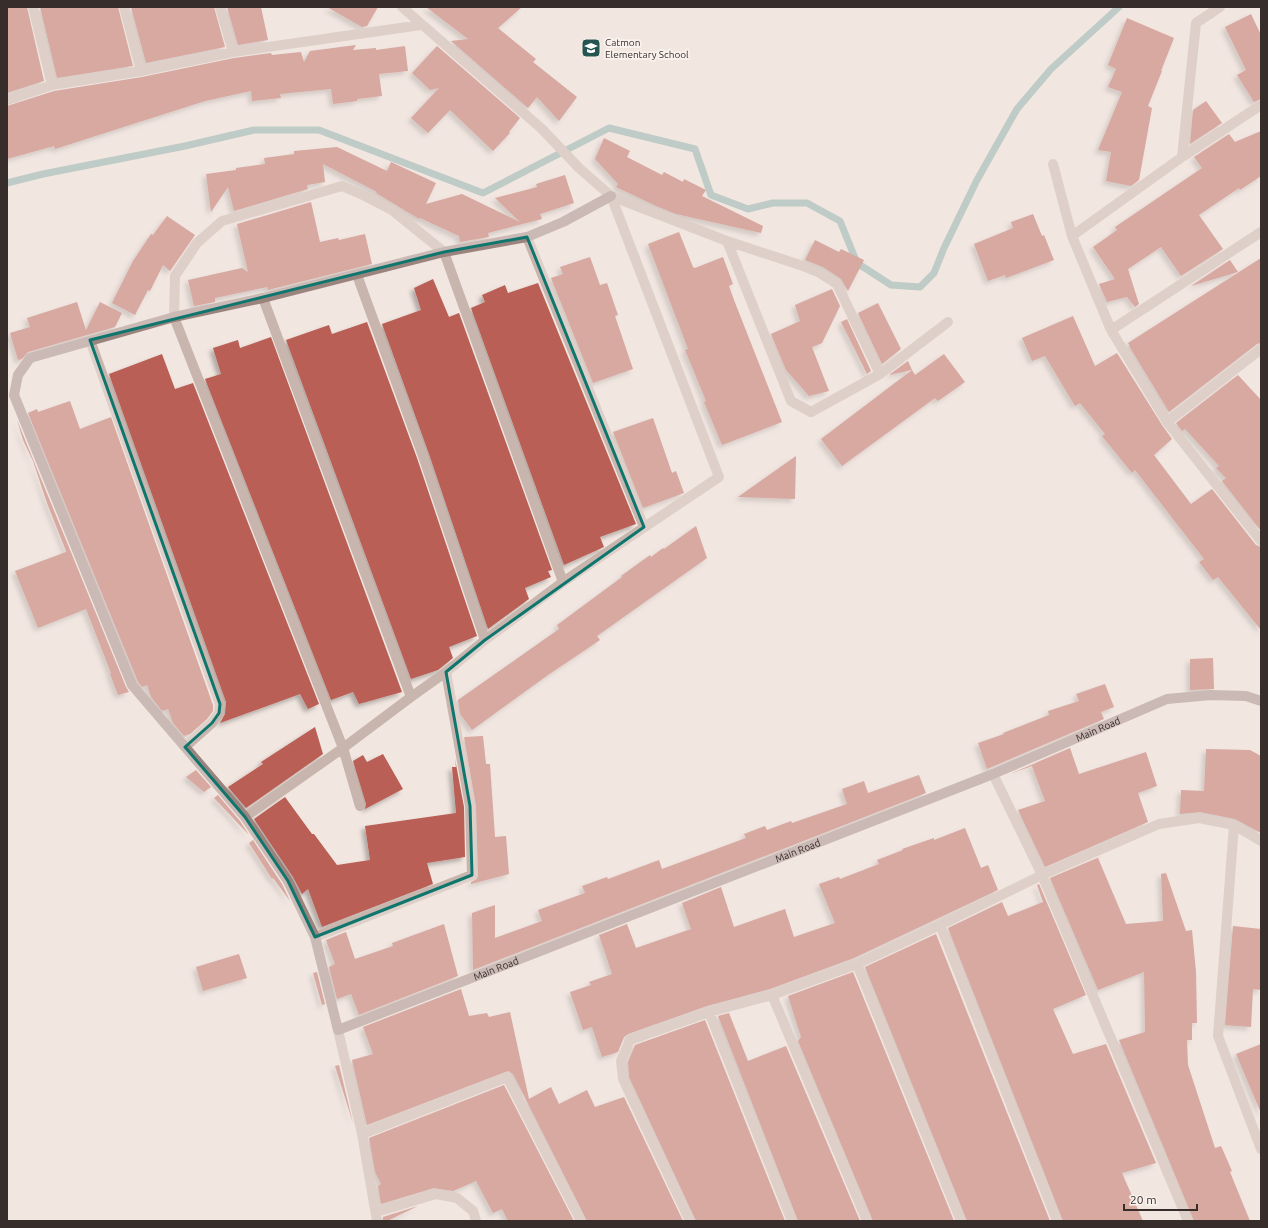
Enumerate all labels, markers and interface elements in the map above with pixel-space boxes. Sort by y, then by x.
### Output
school or university icon: Catmon Elementary School [580,37,602,59]
place label: Catmon Elementary School [605,37,689,60]
street label: Main Road [1074,715,1122,744]
street label: Main Road [774,837,822,865]
street label: Main Road [472,955,520,983]
scale bar [1124,1186,1197,1212]
text: 20 m [1130,1193,1157,1206]

